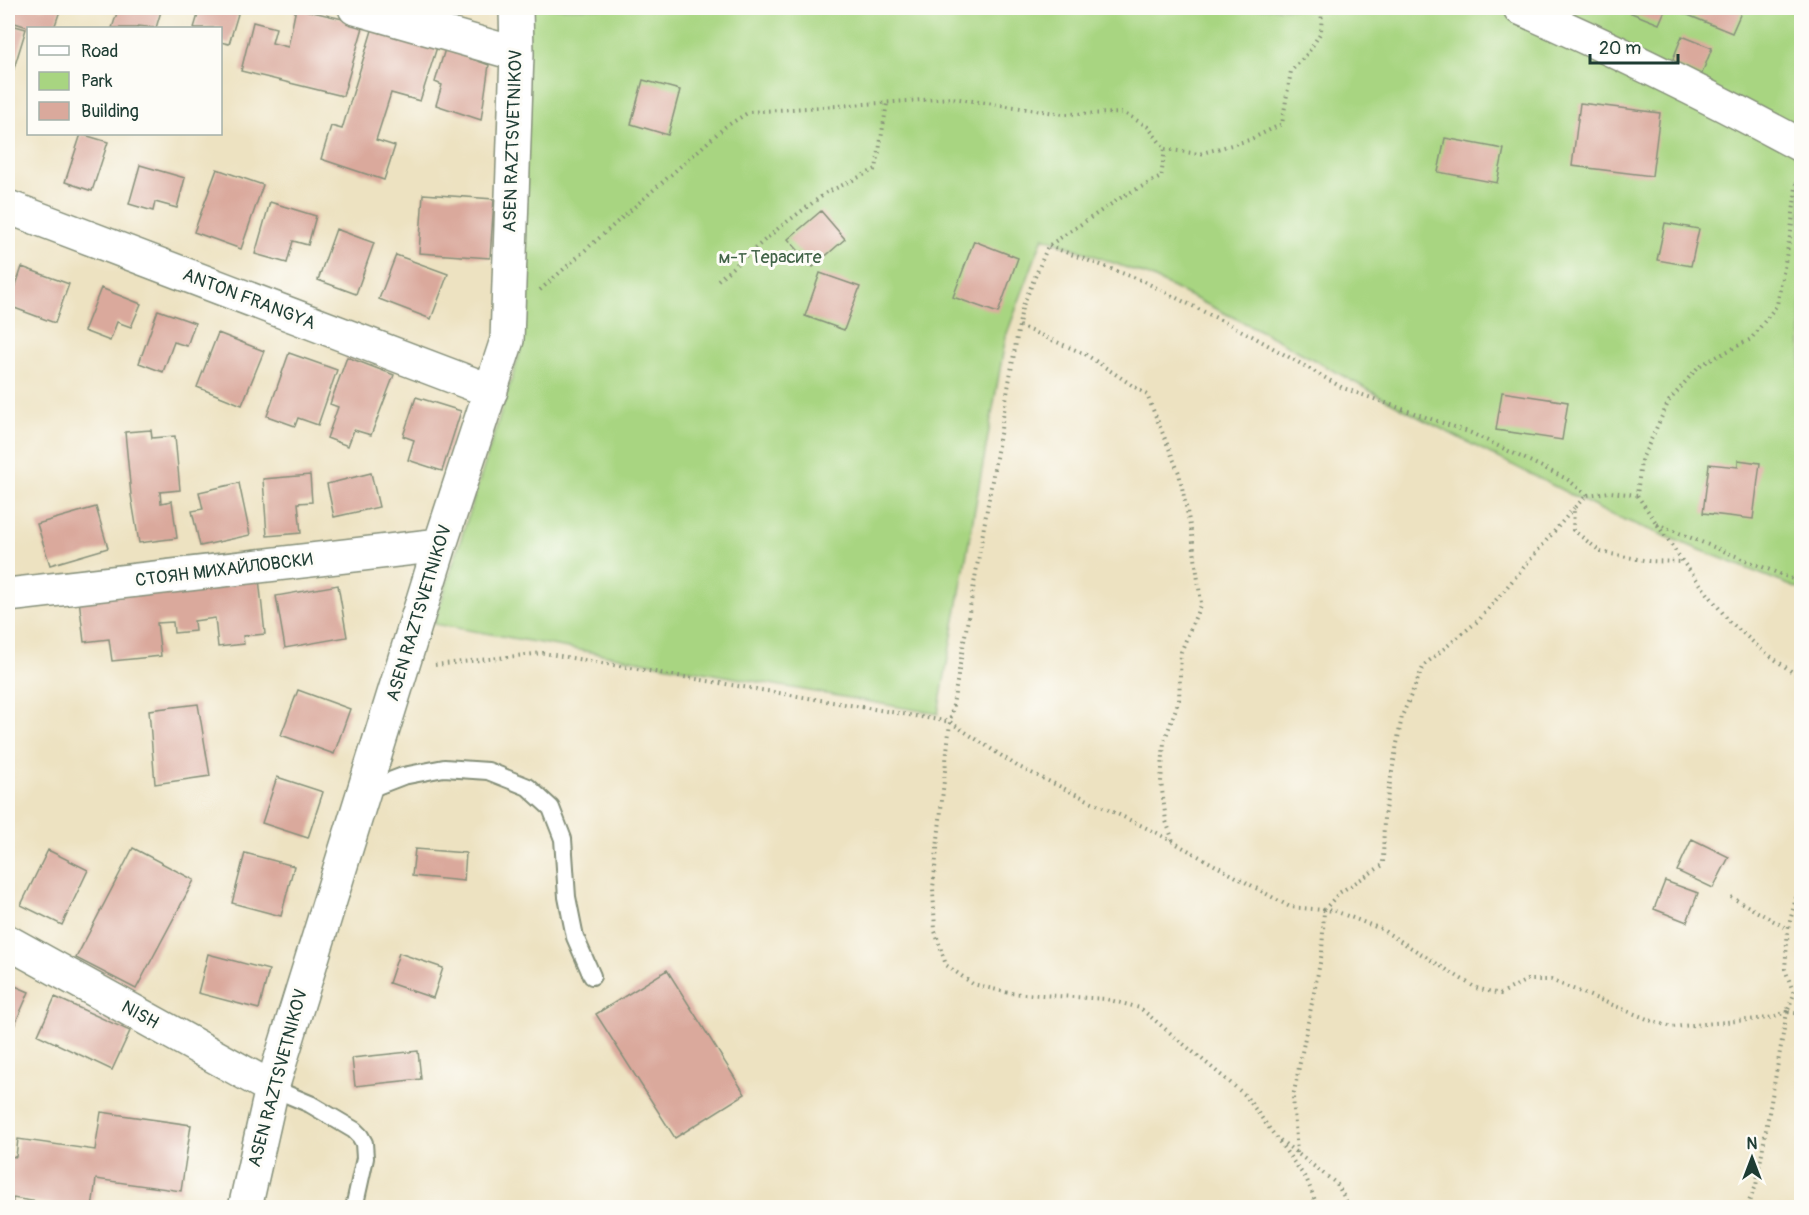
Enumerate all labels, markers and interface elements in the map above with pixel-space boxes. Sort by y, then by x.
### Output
legend [27,27,222,135]
scale bar [1590,27,1678,65]
text: 20 m [1599,37,1641,60]
text: Road [81,40,118,63]
street label: ASEN RAZTSVETNIKOV [498,49,528,233]
text: Park [81,70,113,93]
text: Building [81,100,139,123]
park label: м-т Терасите [718,246,822,269]
street label: ANTON FRANGYA [179,263,319,335]
street label: ASEN RAZTSVETNIKOV [381,522,457,704]
street label: СТОЯН МИХАЙЛОВСКИ [134,548,314,592]
street label: ASEN RAZTSVETNIKOV [243,987,313,1169]
street label: NISH [117,995,163,1035]
north arrow [1722,1128,1782,1188]
text: N [1747,1134,1758,1154]

